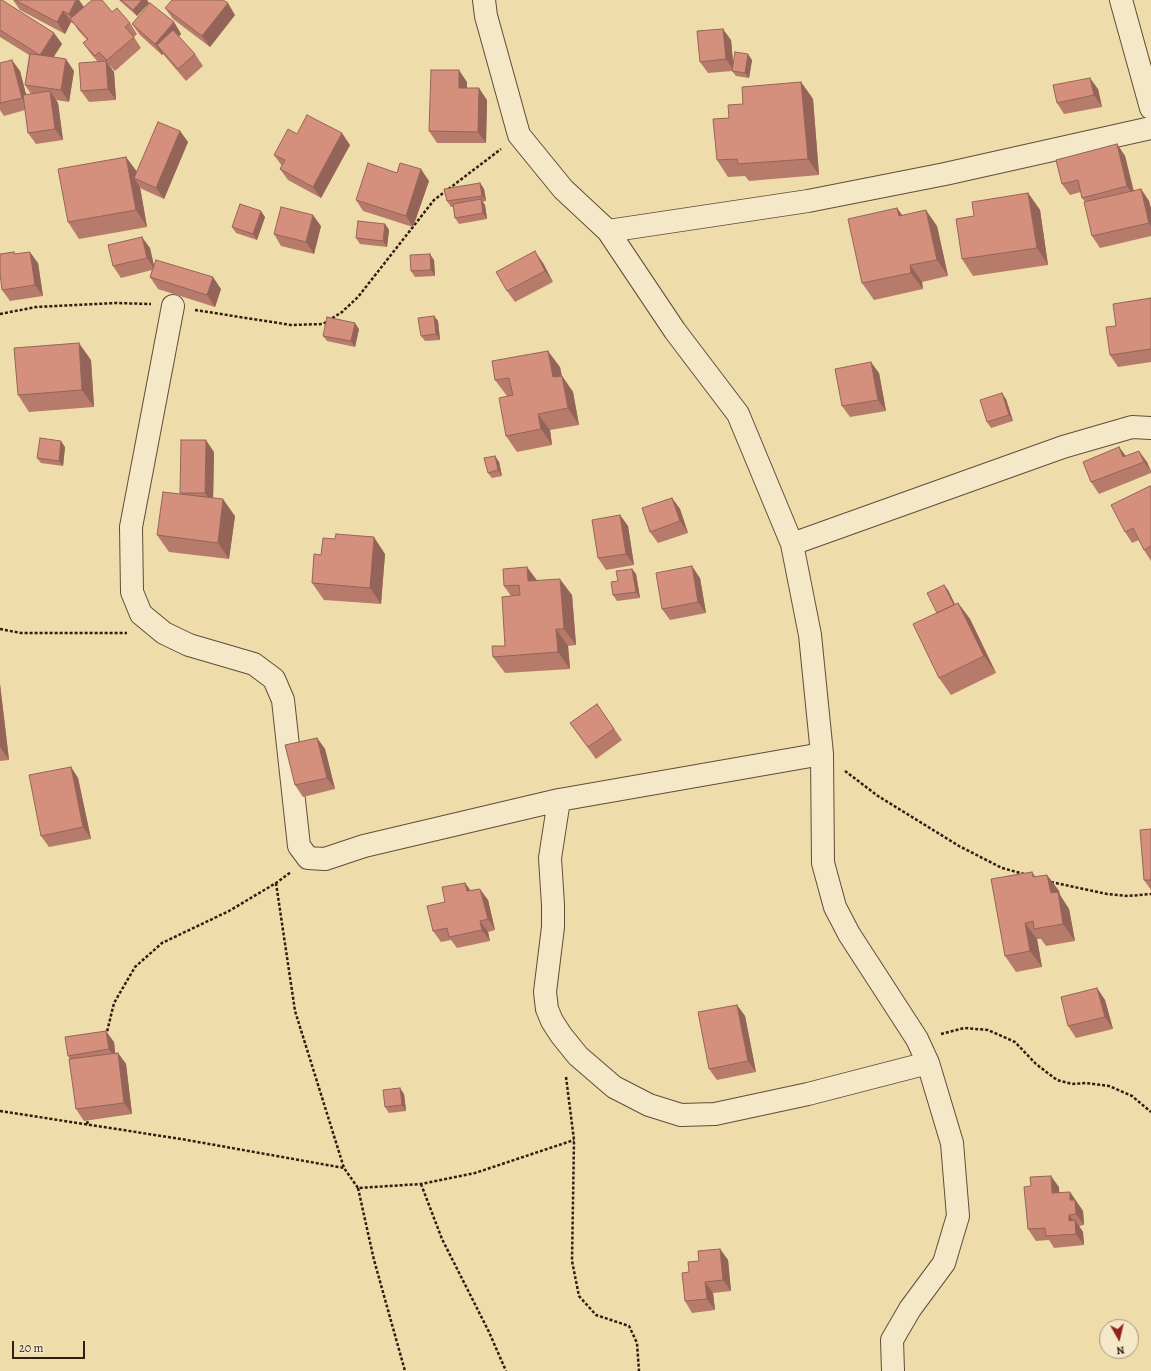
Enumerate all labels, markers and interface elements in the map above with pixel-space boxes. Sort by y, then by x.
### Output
north arrow [1099,1319,1139,1359]
scale bar [14,1333,87,1359]
text: 20 m [19,1340,43,1356]
text: N [1116,1342,1126,1358]

